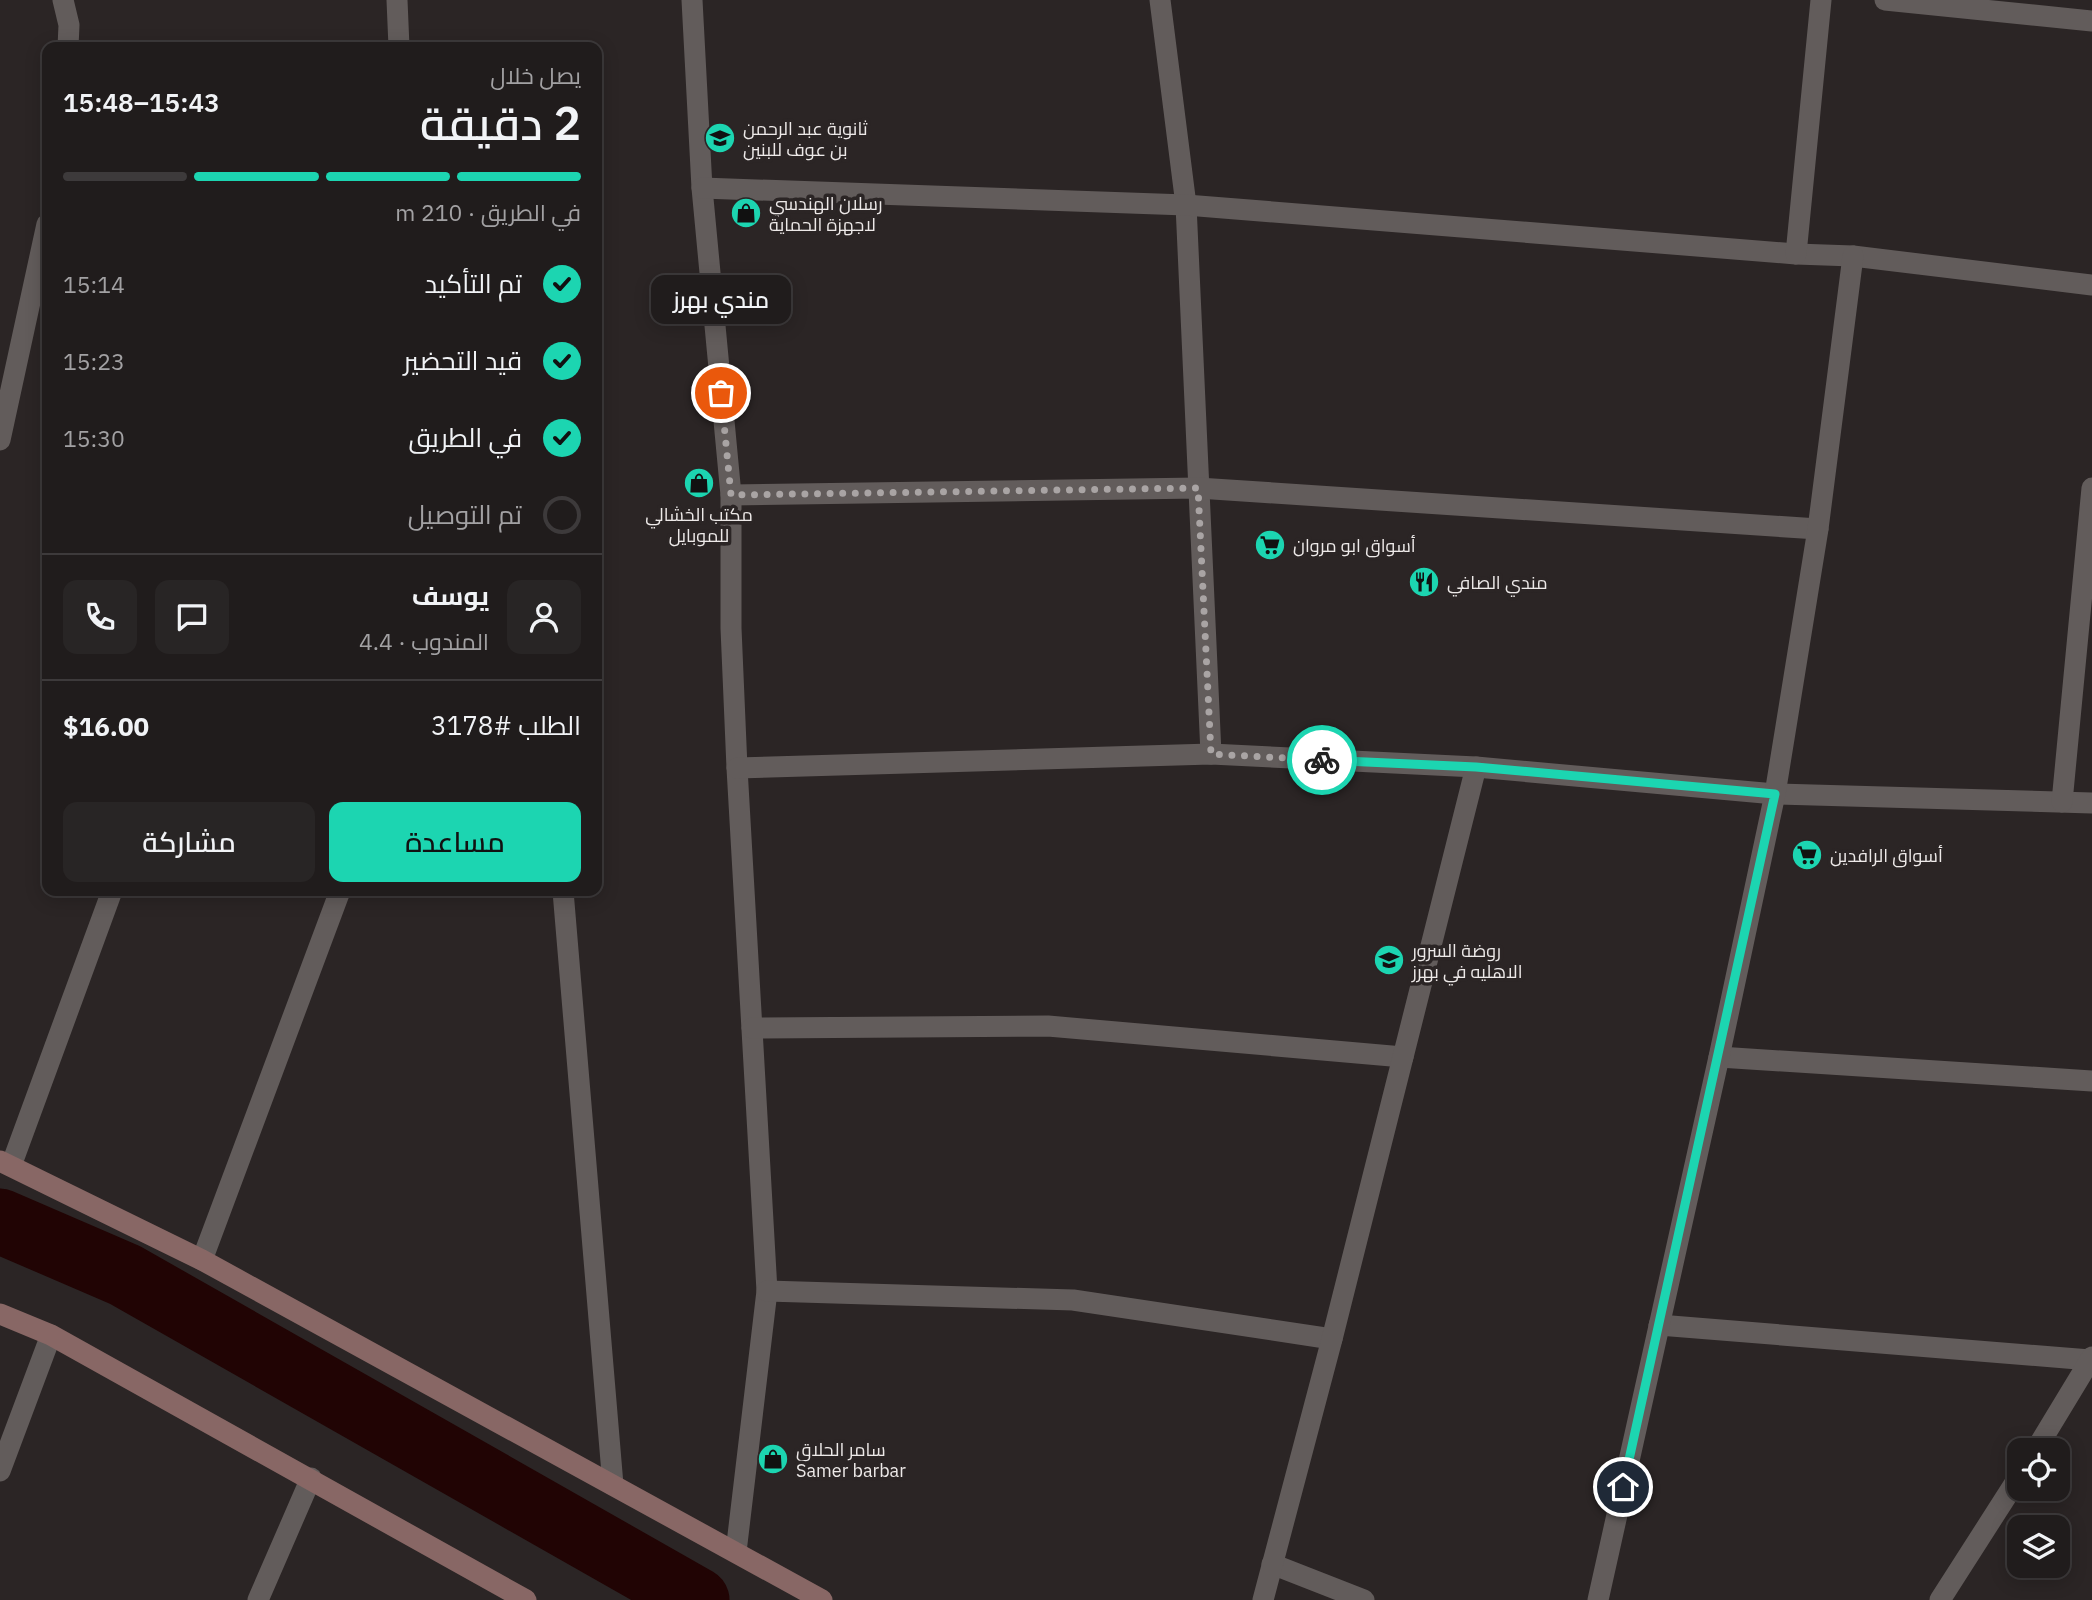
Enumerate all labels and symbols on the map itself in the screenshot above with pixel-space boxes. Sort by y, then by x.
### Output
place label: ثانوية عبد الرحمن بن عوف للبنين [743,117,868,161]
school or university icon: ثانوية عبد الرحمن بن عوف للبنين [703,121,737,155]
place label: رسلان الهندسي لاجهزة الحماية [769,192,883,236]
shop icon: رسلان الهندسي لاجهزة الحماية [729,196,763,230]
callout: مندي بهرز [651,274,791,323]
pin [691,363,751,423]
shop icon: مكتب الخشالي للموبايل [682,466,716,500]
place label: مكتب الخشالي للموبايل [645,503,753,547]
supermarket icon: أسواق ابو مروان [1253,528,1287,562]
place label: أسواق ابو مروان [1293,534,1416,558]
restaurant icon: مندي الصافي [1407,565,1441,599]
place label: مندي الصافي [1447,571,1548,597]
courier [1287,725,1357,795]
supermarket icon: أسواق الرافدين [1790,838,1824,872]
place label: أسواق الرافدين [1830,844,1943,868]
place label: روضة السرور الاهليه في بهرز [1411,939,1523,986]
school or university icon: روضة السرور الاهليه في بهرز [1372,943,1406,977]
place label: سامر الحلاق Samer barbar [796,1438,906,1482]
shop icon: سامر الحلاق Samer barbar [756,1442,790,1476]
pin [1593,1457,1653,1517]

